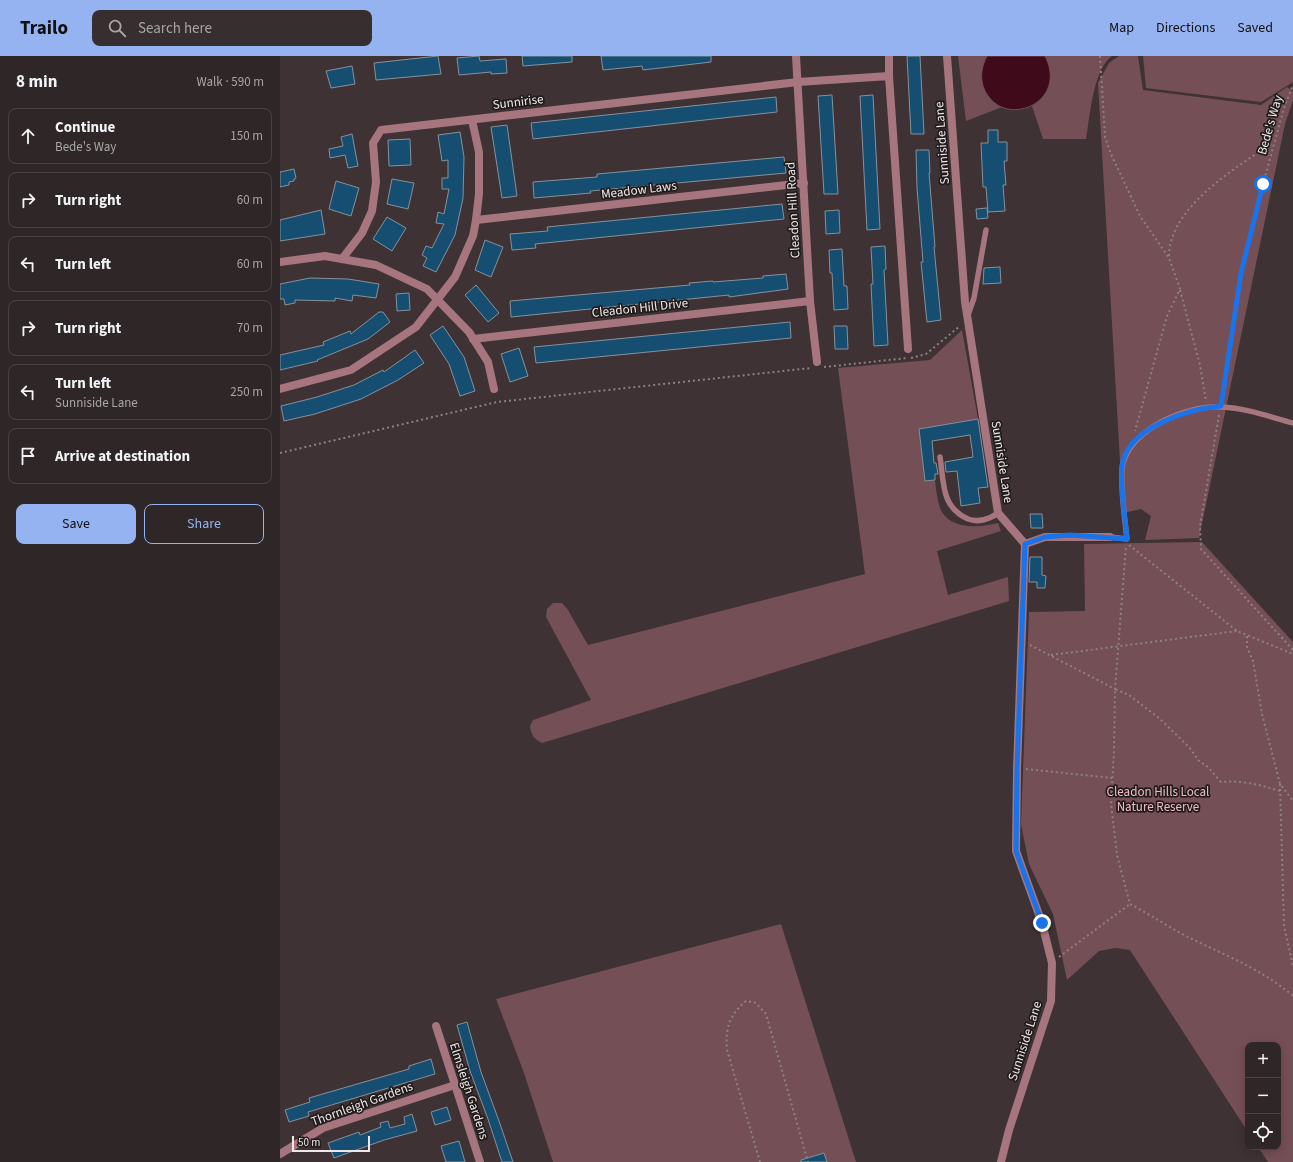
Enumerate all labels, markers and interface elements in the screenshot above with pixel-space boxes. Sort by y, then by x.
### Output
search box [92,10,372,46]
text: Trailo [20,15,68,42]
icon: search [106,17,128,39]
text: Search here [138,18,212,39]
text: Map [1109,18,1134,38]
text: Directions [1156,18,1215,38]
text: Saved [1237,18,1273,38]
text: 8 min [16,70,57,94]
text: Walk · 590 m [196,73,264,91]
street label: Sunnirise [492,90,544,114]
street label: Bede's Way [1253,93,1287,157]
street label: Sunniside Lane [930,101,954,185]
text: Continue [55,117,115,138]
icon: ahead [17,125,39,147]
text: 150 m [230,127,263,145]
text: Bede's Way [55,138,116,156]
street label: Cleadon Hill Road [781,161,805,259]
route start [1254,175,1272,193]
street label: Meadow Laws [600,176,678,204]
icon: right [17,189,39,211]
text: Turn right [55,190,121,211]
text: 60 m [237,191,263,209]
icon: left [17,253,39,275]
text: Turn left [55,254,111,275]
text: 60 m [237,255,263,273]
street label: Cleadon Hill Drive [591,294,689,322]
icon: right [17,317,39,339]
text: Turn right [55,318,121,339]
text: 70 m [237,319,263,337]
text: Turn left [55,373,111,394]
icon: left [17,381,39,403]
text: 250 m [230,383,263,401]
text: Sunniside Lane [55,394,138,412]
street label: Sunniside Lane [987,420,1017,504]
icon: arrive [17,445,39,467]
text: Arrive at destination [55,446,190,467]
button: Save [16,504,136,544]
button: Share [144,504,264,544]
park label: Cleadon Hills Local Nature Reserve [1107,783,1209,816]
route end [1033,914,1051,932]
street label: Sunniside Lane [1004,999,1046,1083]
street label: Elmsleigh Gardens [445,1040,493,1142]
map controls [1245,1042,1281,1150]
button: + [1245,1042,1281,1078]
street label: Thornleigh Gardens [309,1077,416,1131]
button: − [1245,1078,1281,1114]
button: locate [1245,1114,1281,1150]
scale bar [292,1134,370,1153]
text: 50 m [298,1135,320,1150]

